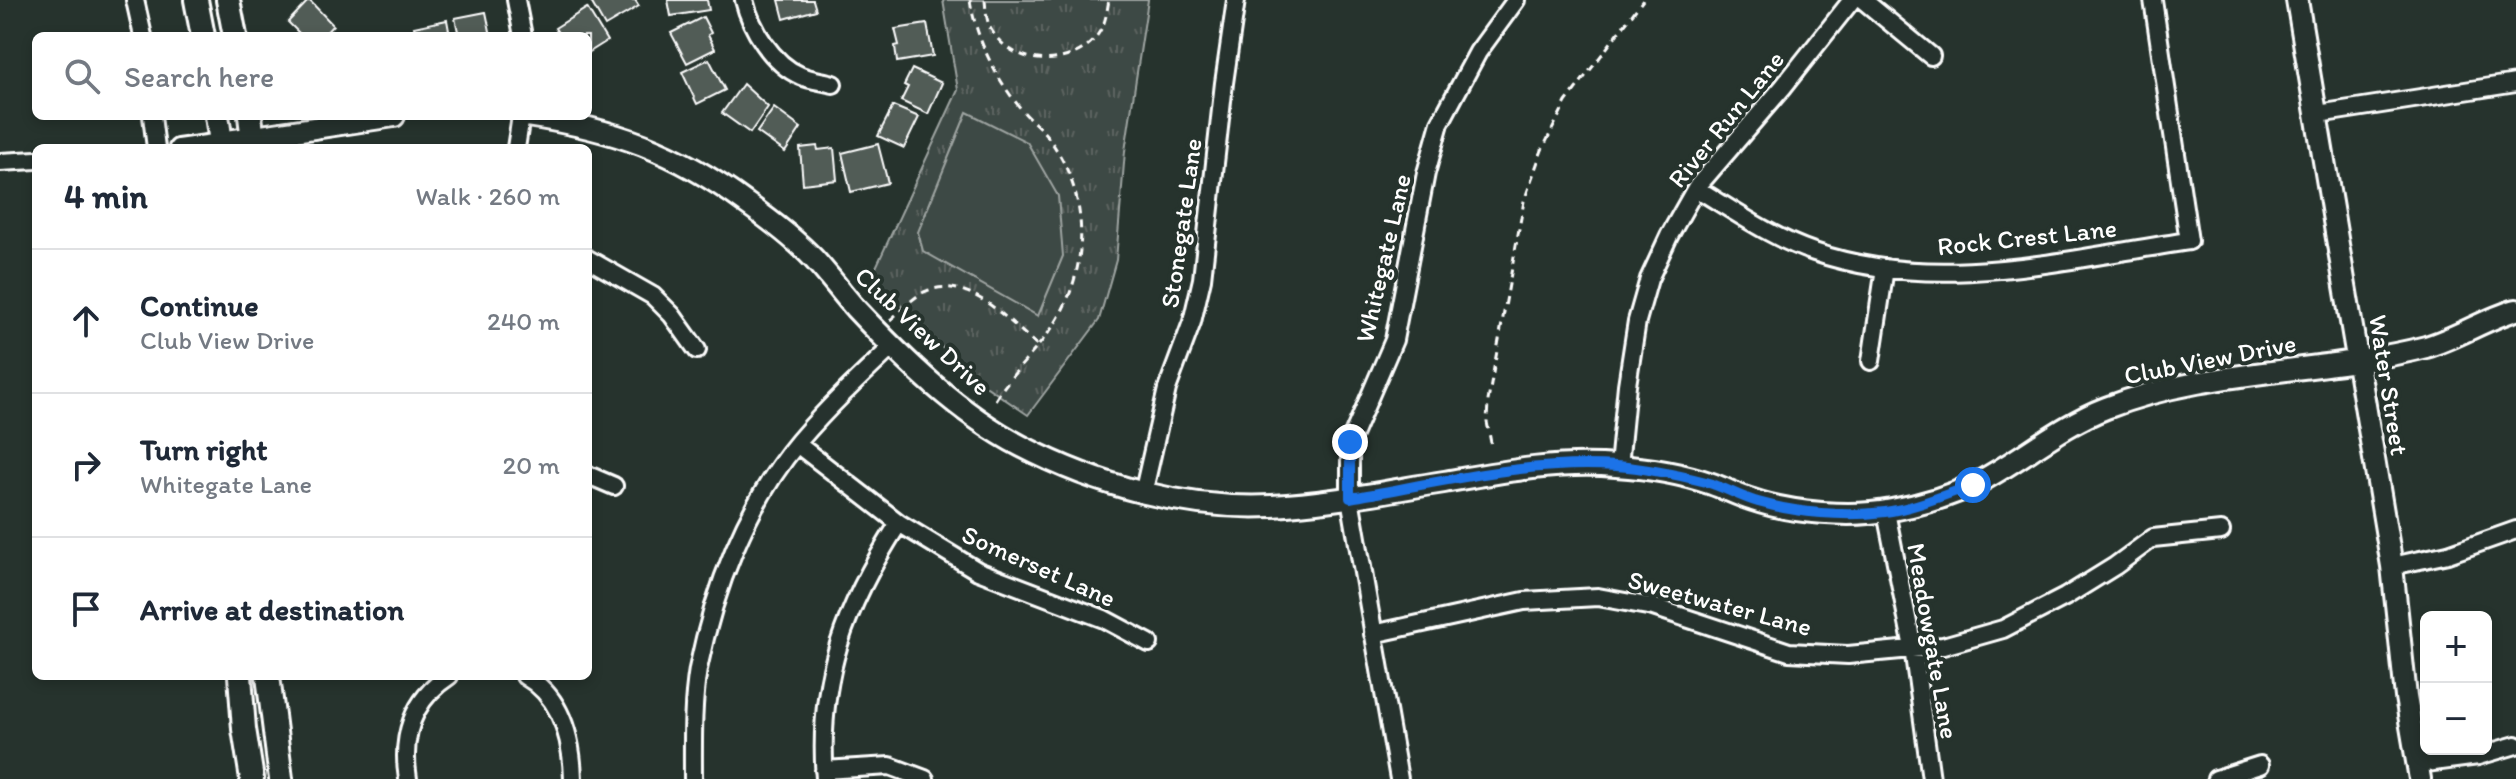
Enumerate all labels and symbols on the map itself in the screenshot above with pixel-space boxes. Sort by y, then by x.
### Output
street label: River Run Lane [1661,44,1791,194]
street label: Stonegate Lane [1153,136,1209,310]
street label: Whitegate Lane [1348,171,1418,345]
street label: Rock Crest Lane [1936,212,2118,262]
street label: Club View Drive [848,260,998,402]
street label: Water Street [2362,312,2416,458]
street label: Club View Drive [2121,327,2299,391]
route end [1332,424,1368,460]
route start [1955,467,1991,503]
street label: Somerset Lane [957,518,1121,614]
street label: Meadowgate Lane [1900,540,1966,742]
street label: Sweetwater Lane [1625,563,1815,643]

